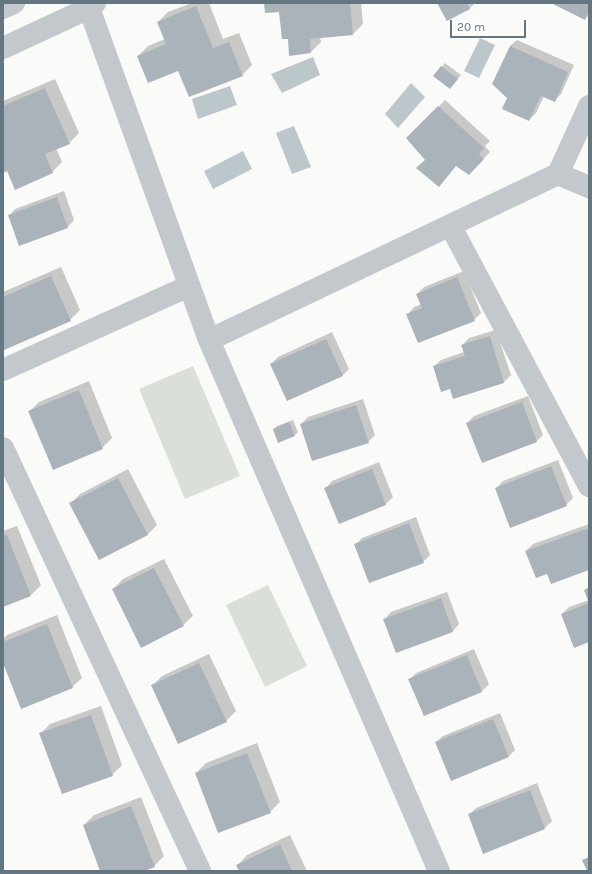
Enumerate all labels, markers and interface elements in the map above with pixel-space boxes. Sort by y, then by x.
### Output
scale bar [452,12,528,38]
text: 20 m [457,20,485,34]

